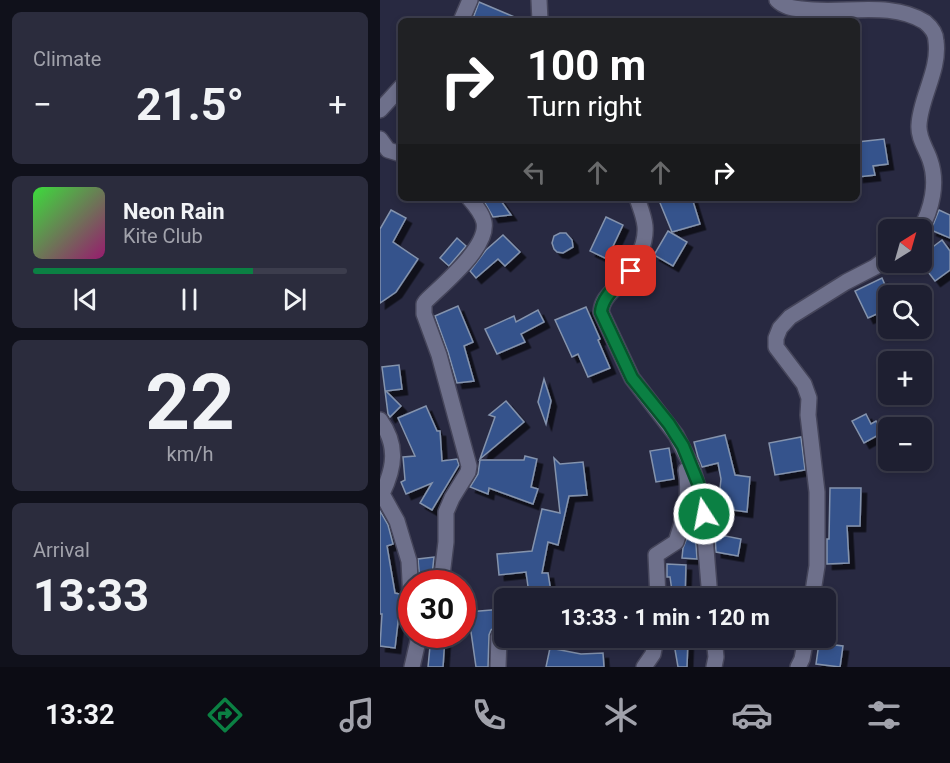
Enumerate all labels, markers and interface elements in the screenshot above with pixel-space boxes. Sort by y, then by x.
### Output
text: 100 m [527,41,646,90]
icon: right [428,42,506,120]
text: Climate [33,47,101,71]
text: 21.5° [136,78,244,131]
text: − [33,85,52,124]
text: + [328,85,347,124]
text: Turn right [527,91,642,123]
icon: left [518,156,551,189]
icon: ahead [581,156,614,189]
icon: ahead [644,156,677,189]
icon: right [707,156,740,189]
text: Neon Rain [123,199,225,224]
north arrow [878,219,932,273]
map controls [878,219,932,471]
text: Kite Club [123,224,203,248]
pin [605,245,656,296]
icon: arrive [614,254,647,287]
icon: previous [69,283,102,316]
icon: pause [173,283,206,316]
icon: next [278,283,311,316]
button: search [878,285,932,339]
button: + [878,351,932,405]
text: 22 [145,357,235,448]
button: − [878,417,932,471]
text: km/h [167,442,213,466]
position arrow [672,482,736,546]
text: Arrival [33,538,90,562]
text: 13:33 [33,569,149,622]
speed limit sign: 30 [398,570,476,648]
text: 13:33 · 1 min · 120 m [560,605,770,630]
icon: directions [204,694,246,736]
icon: music [336,694,378,736]
icon: phone [468,694,510,736]
icon: climate [600,694,642,736]
icon: car [731,694,773,736]
icon: filters [863,694,905,736]
text: 13:32 [45,699,114,731]

